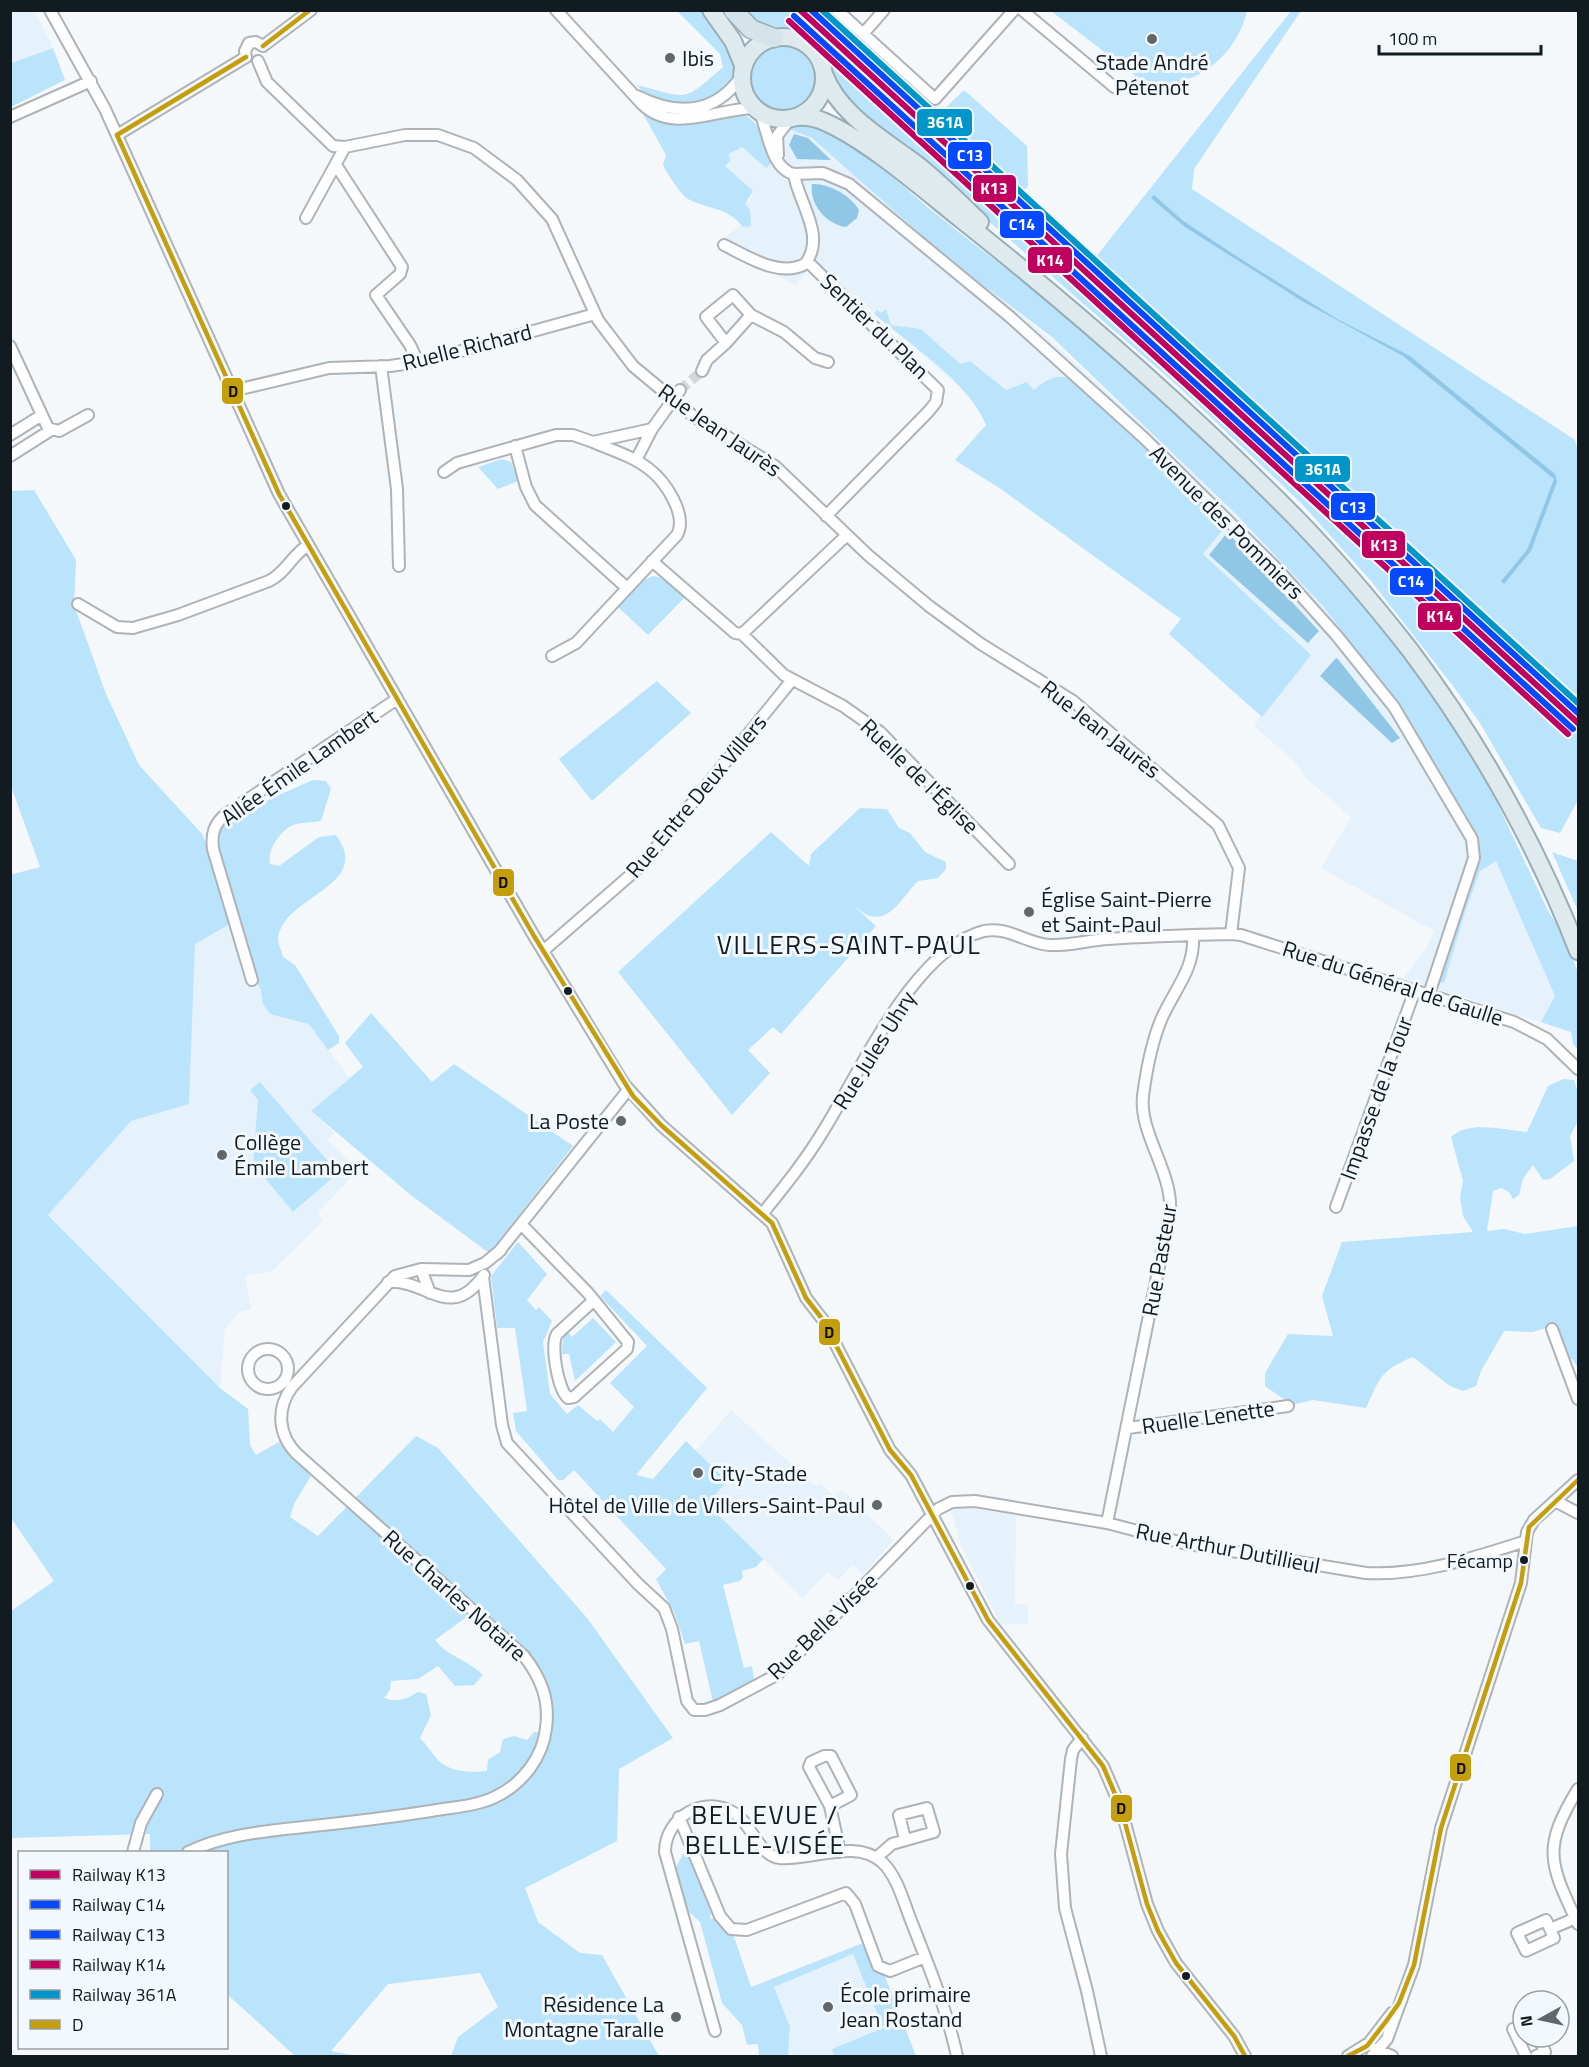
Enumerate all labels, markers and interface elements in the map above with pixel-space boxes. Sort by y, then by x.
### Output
scale bar [1379,18,1541,56]
text: 100 m [1388,25,1437,52]
marker: Stade André Pétenot [1145,32,1159,46]
place label: Ibis [682,41,714,75]
place label: Stade André Pétenot [1095,45,1209,104]
marker: Ibis [663,51,677,65]
line badge: 361A [916,108,973,137]
text: 361A [927,110,964,134]
line badge: C13 [947,141,992,170]
text: C13 [957,143,983,167]
line badge: K13 [972,174,1017,203]
text: K13 [980,176,1008,200]
line badge: C14 [999,210,1045,239]
text: C14 [1009,212,1035,236]
line badge: K14 [1027,246,1073,274]
text: K14 [1036,248,1064,272]
street label: Sentier du Plan [813,265,937,387]
street label: Ruelle Richard [399,315,535,379]
street label: Rue Jean Jaurès [651,375,789,485]
line badge: D [221,377,244,405]
text: D [228,379,238,403]
street label: Avenue des Pommiers [1142,437,1312,607]
line badge: 361A [1294,455,1351,483]
text: 361A [1305,457,1342,481]
line badge: C13 [1330,492,1376,521]
text: C13 [1340,495,1366,519]
unlabelled marker [280,500,292,512]
line badge: K13 [1361,530,1406,559]
text: K13 [1370,533,1398,557]
line badge: C14 [1389,567,1434,596]
text: C14 [1398,569,1424,593]
line badge: K14 [1417,602,1462,631]
text: K14 [1426,604,1454,628]
street label: Rue Jean Jaurès [1034,671,1168,787]
street label: Allée Émile Lambert [214,700,385,834]
street label: Rue Entre Deux Villers [617,707,775,885]
street label: Ruelle de l'Église [853,710,987,842]
line badge: D [492,868,515,897]
text: D [498,870,508,894]
place label: Église Saint-Pierre et Saint-Paul [1041,882,1212,941]
marker: Église Saint-Pierre et Saint-Paul [1022,905,1036,919]
district label: VILLERS-SAINT-PAUL [717,925,981,964]
street label: Rue du Général de Gaulle [1278,931,1508,1035]
street label: Rue Jules Uhry [824,984,924,1116]
unlabelled marker [562,985,574,997]
street label: Impasse de la Tour [1331,1011,1421,1185]
place label: La Poste [529,1104,609,1138]
marker: La Poste [614,1114,628,1128]
place label: Collège Émile Lambert [234,1125,369,1184]
marker: Collège Émile Lambert [215,1148,229,1162]
street label: Rue Pasteur [1132,1201,1186,1319]
line badge: D [818,1318,841,1346]
text: D [824,1320,834,1344]
street label: Ruelle Lenette [1140,1391,1276,1443]
place label: City-Stade [710,1456,807,1490]
marker: City-Stade [691,1466,705,1480]
place label: Hôtel de Ville de Villers-Saint-Paul [548,1488,865,1522]
marker: Hôtel de Ville de Villers-Saint-Paul [870,1498,884,1512]
street label: Rue Arthur Dutillieul [1133,1513,1323,1583]
street label: Rue Charles Notaire [376,1521,534,1669]
place label: Fécamp [1447,1545,1513,1576]
marker: Fécamp [1518,1554,1530,1566]
street label: Rue Belle Visée [759,1564,885,1688]
unlabelled marker [964,1580,976,1592]
line badge: D [1449,1753,1472,1782]
text: D [1456,1756,1466,1780]
line badge: D [1110,1794,1133,1823]
district label: BELLEVUE / BELLE-VISÉE [685,1795,845,1864]
text: D [1116,1796,1126,1820]
legend [18,1851,228,2049]
text: Railway K13 [72,1861,166,1888]
text: Railway C14 [72,1891,165,1918]
text: Railway C13 [72,1921,165,1948]
text: Railway K14 [72,1951,166,1978]
unlabelled marker [1180,1970,1192,1982]
place label: École primaire Jean Rostand [840,1977,971,2036]
text: Railway 361A [72,1981,177,2008]
place label: Résidence La Montagne Taralle [504,1987,664,2046]
north arrow [1511,1989,1571,2049]
marker: École primaire Jean Rostand [821,2000,835,2014]
marker: Résidence La Montagne Taralle [669,2010,683,2024]
text: D [72,2011,84,2038]
text: N [1513,2014,1539,2028]

